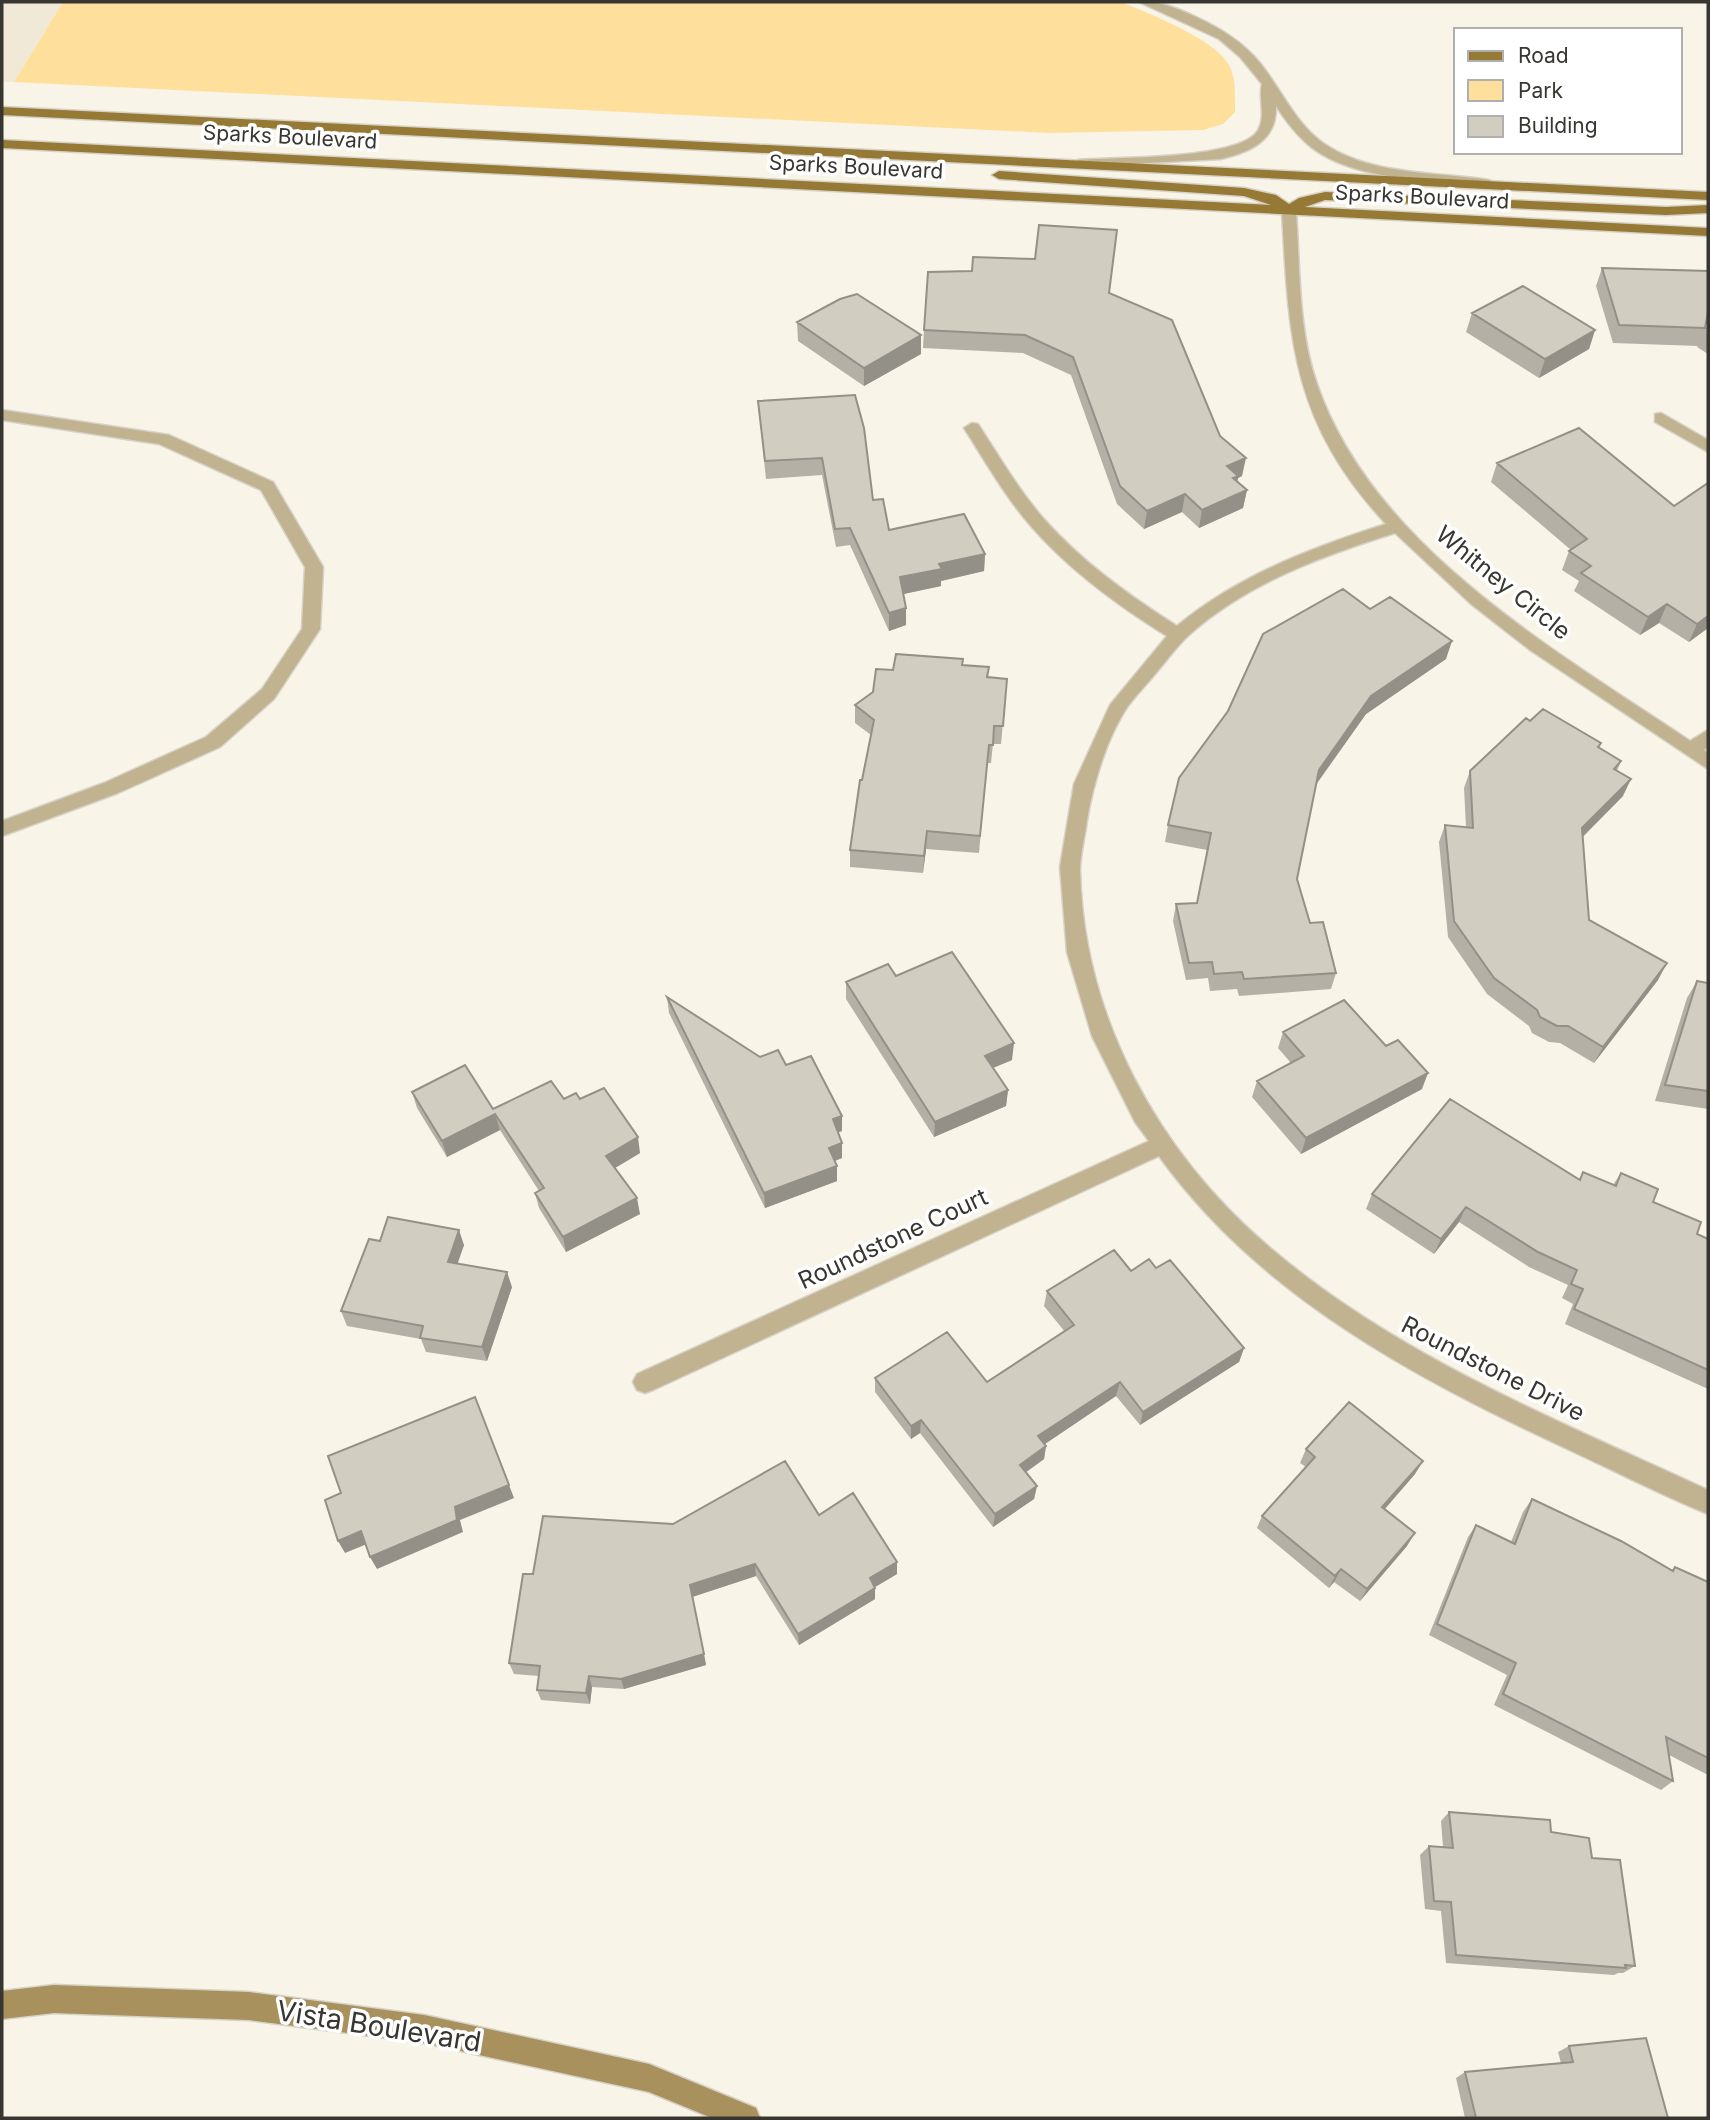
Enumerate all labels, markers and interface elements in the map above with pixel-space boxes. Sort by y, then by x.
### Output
legend [1454,28,1682,154]
text: Road [1518,43,1569,68]
text: Park [1518,78,1563,103]
text: Building [1518,113,1598,138]
street label: Sparks Boulevard [202,119,378,154]
street label: Sparks Boulevard [768,149,944,184]
street label: Sparks Boulevard [1334,179,1510,214]
street label: Whitney Circle [1430,519,1577,646]
street label: Roundstone Court [794,1182,992,1295]
street label: Roundstone Drive [1397,1310,1590,1427]
street label: Vista Boulevard [274,1993,484,2059]

